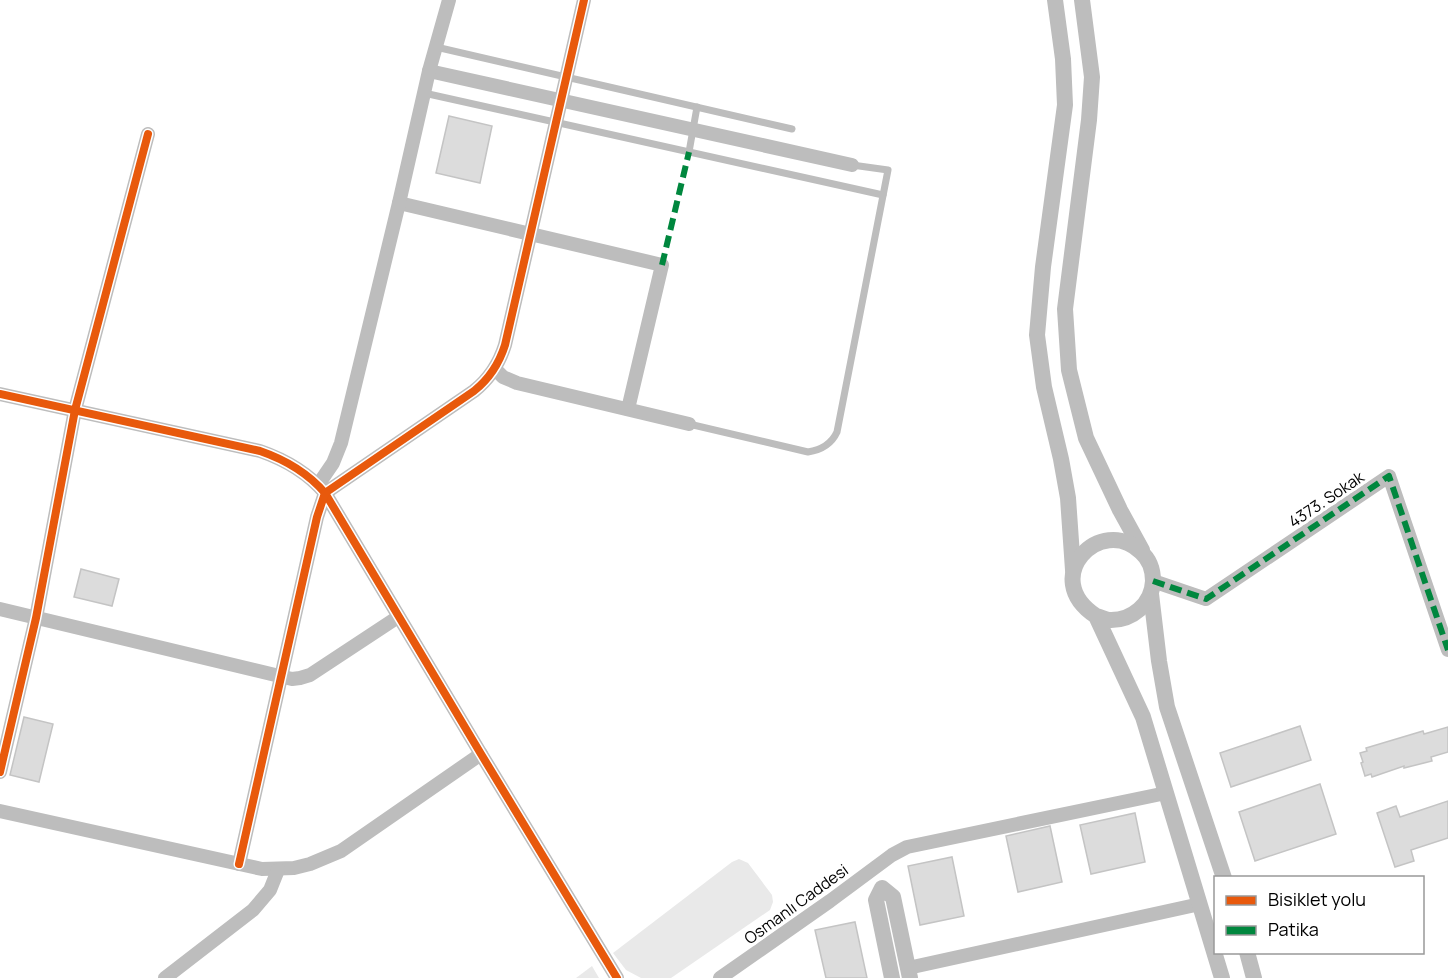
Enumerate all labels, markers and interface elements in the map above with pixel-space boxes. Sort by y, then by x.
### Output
street label: 4373. Sokak [1284,465,1369,532]
street label: Osmanlı Caddesi [740,859,852,949]
legend [1214,876,1424,954]
text: Bisiklet yolu [1268,887,1366,911]
text: Patika [1268,917,1319,941]

